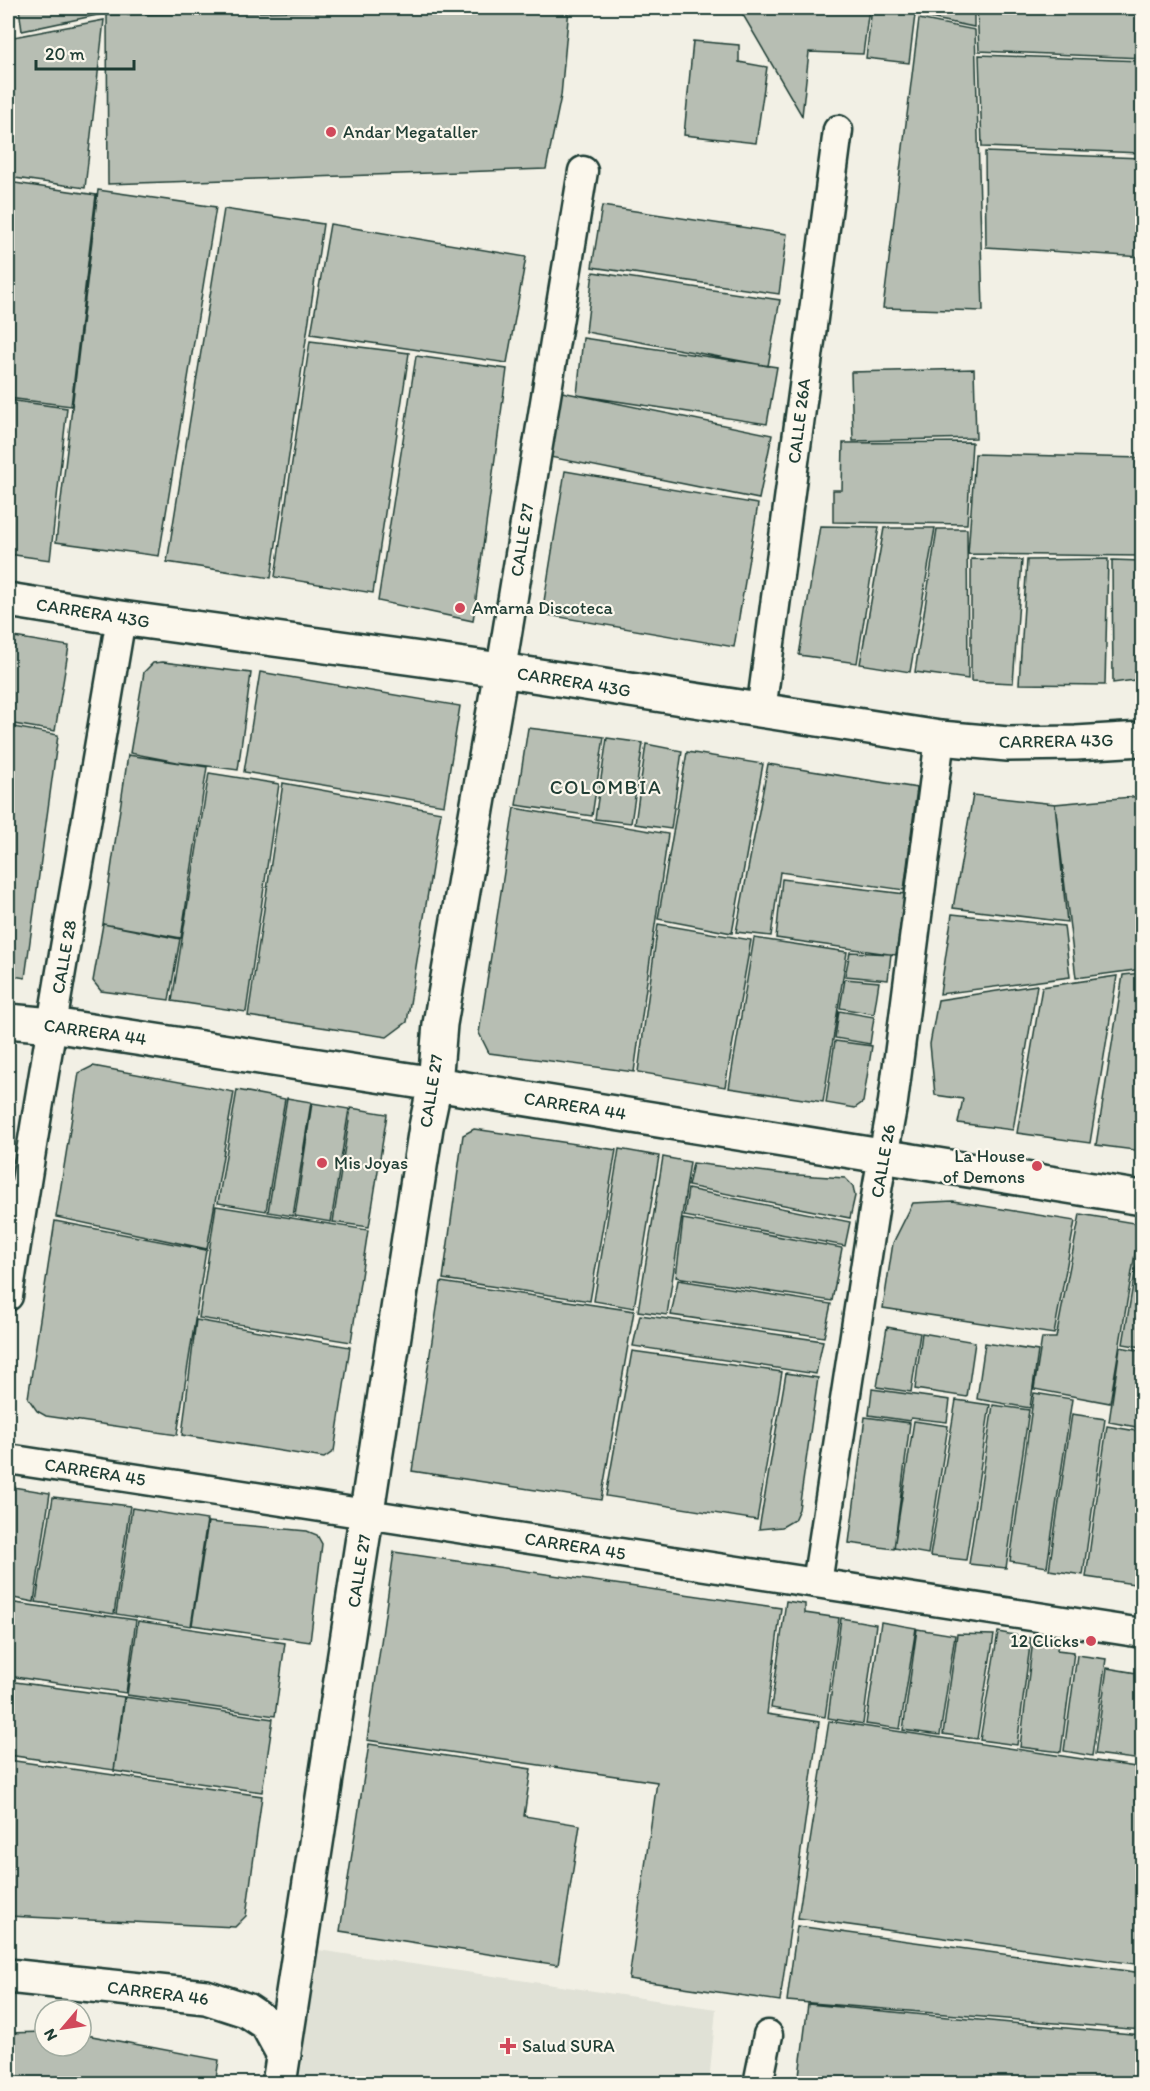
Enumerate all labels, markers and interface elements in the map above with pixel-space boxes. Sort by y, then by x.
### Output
scale bar [36,33,134,71]
text: 20 m [45,43,85,65]
place label: Andar Megataller [343,121,478,143]
marker: Andar Megataller [324,125,338,139]
street label: CALLE 26A [783,377,815,465]
street label: CALLE 27 [505,502,539,578]
street label: CARRERA 43G [35,593,151,633]
place label: Amarna Discoteca [472,597,614,619]
marker: Amarna Discoteca [453,601,467,615]
street label: CARRERA 43G [516,662,632,702]
street label: CARRERA 43G [998,729,1114,753]
district label: COLOMBIA [550,775,662,799]
street label: CALLE 28 [47,918,81,996]
street label: CARRERA 44 [42,1014,148,1050]
street label: CALLE 27 [414,1053,448,1129]
street label: CARRERA 44 [522,1087,628,1125]
street label: CALLE 26 [866,1122,900,1200]
place label: La House of Demons [943,1145,1025,1188]
place label: Mis Joyas [334,1152,408,1174]
marker: Mis Joyas [315,1156,329,1170]
marker: La House of Demons [1030,1159,1044,1173]
street label: CARRERA 45 [43,1453,147,1491]
street label: CARRERA 45 [523,1527,627,1565]
street label: CALLE 27 [342,1533,376,1609]
place label: 12 Clicks [1010,1630,1079,1652]
marker: 12 Clicks [1084,1634,1098,1648]
street label: CARRERA 46 [106,1976,210,2010]
north arrow [33,1998,93,2058]
text: N [39,2026,61,2044]
place label: Salud SURA [522,2035,615,2057]
marker: Salud SURA [499,2037,517,2055]

